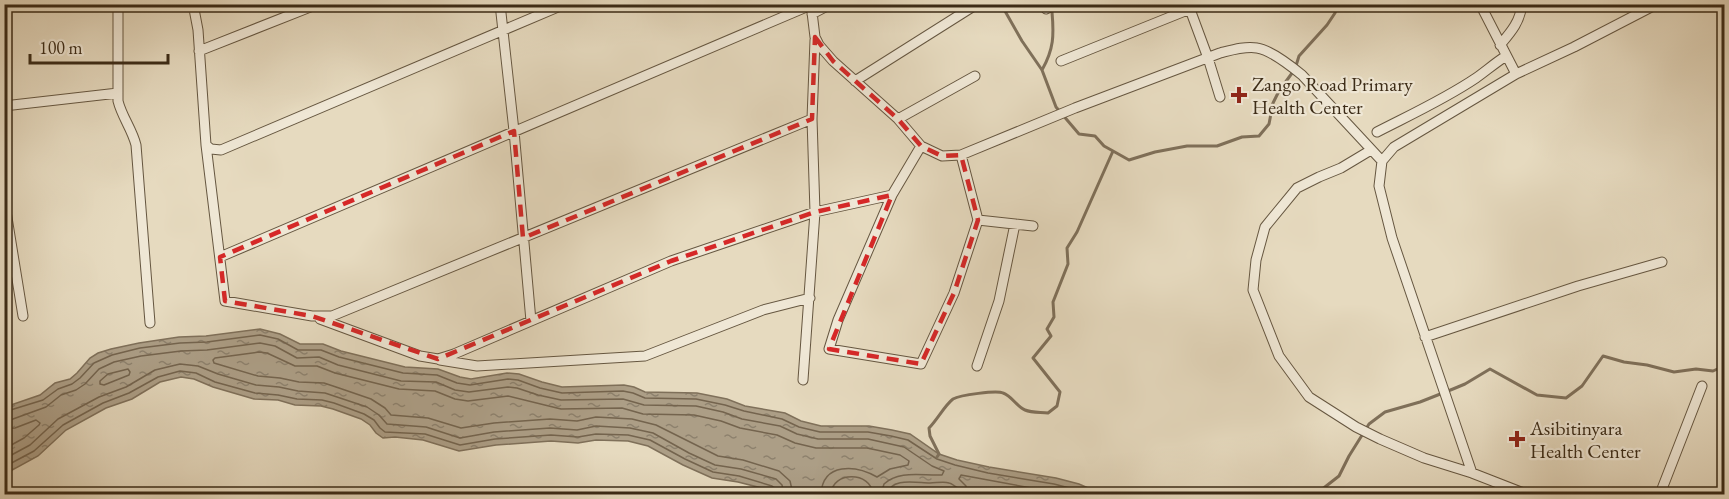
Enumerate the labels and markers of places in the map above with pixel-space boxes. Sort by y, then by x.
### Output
place label: Zango Road Primary Health Center [1252,71,1413,120]
marker: Zango Road Primary Health Center [1230,86,1248,104]
place label: Asibitinyara Health Center [1529,415,1641,464]
marker: Asibitinyara Health Center [1508,430,1526,448]

